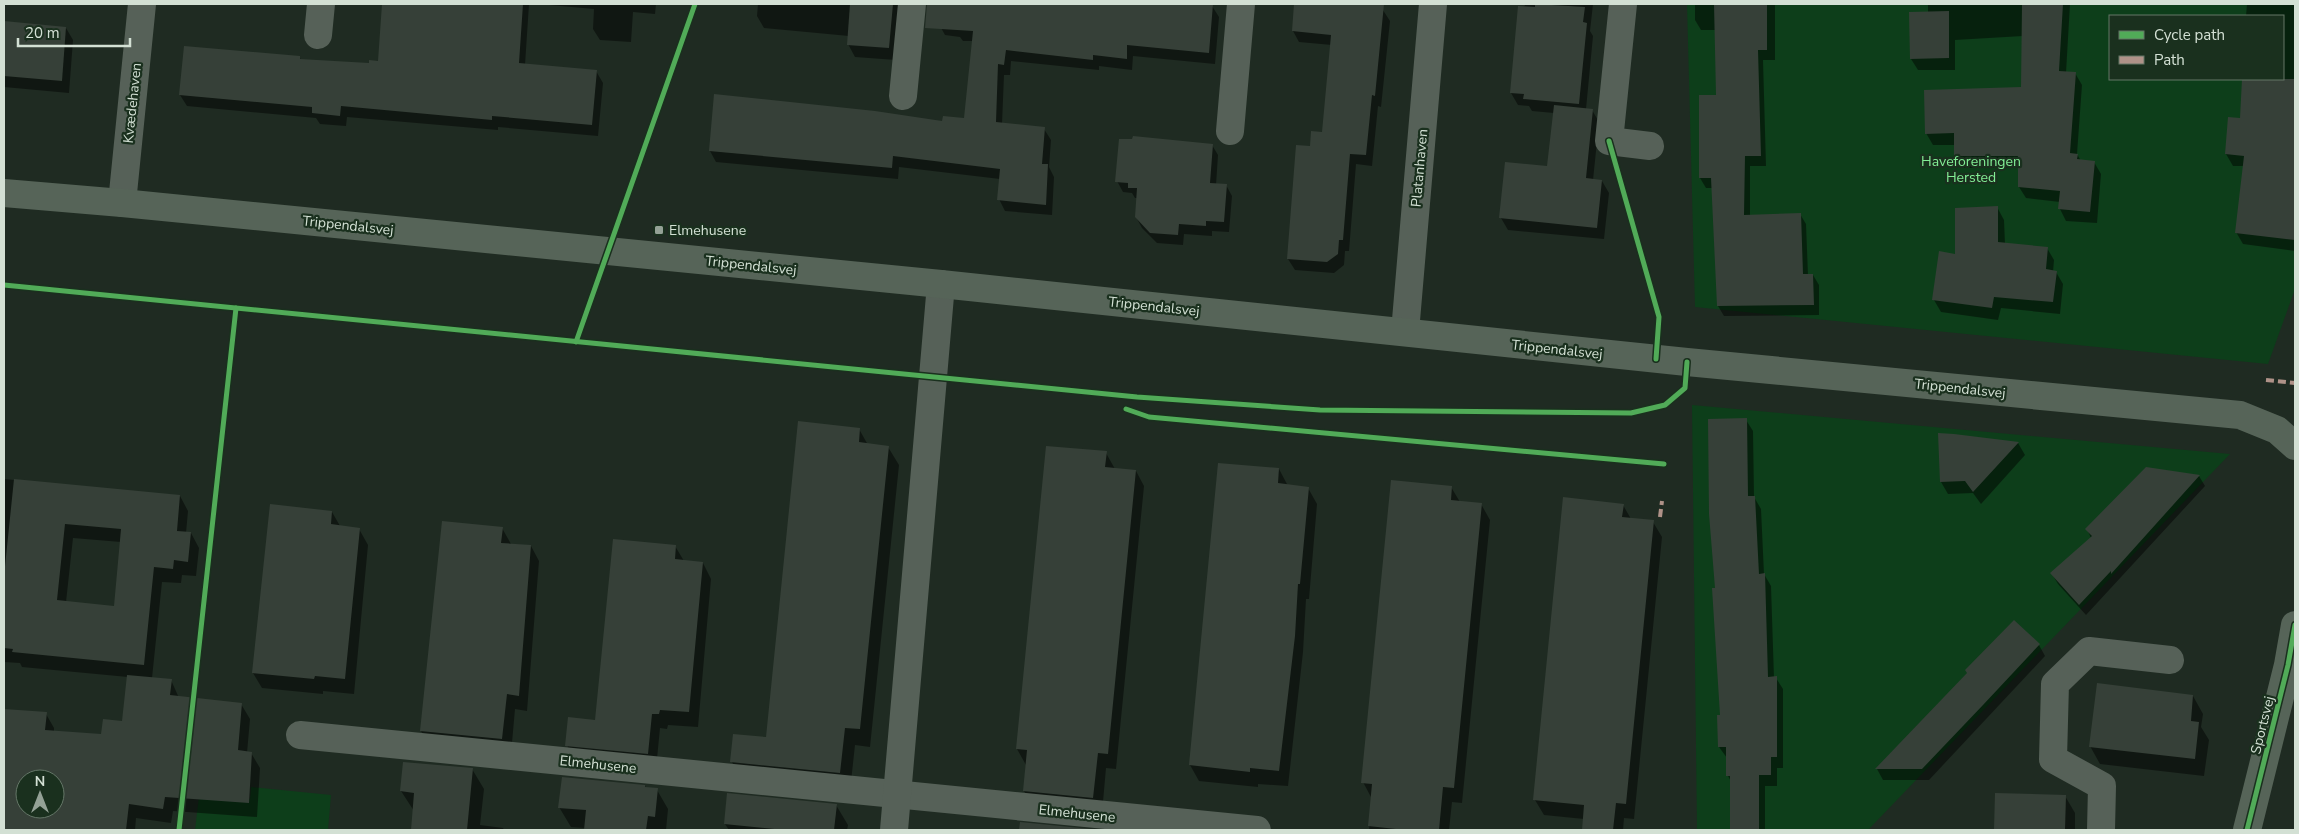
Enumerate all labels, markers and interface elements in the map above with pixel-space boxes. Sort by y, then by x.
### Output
scale bar [18,15,130,47]
legend [2109,15,2284,80]
text: 20 m [25,23,60,43]
text: Cycle path [2154,25,2225,45]
text: Path [2154,50,2185,70]
street label: Kvædehaven [119,62,146,144]
street label: Platanhaven [1407,128,1432,208]
park label: Haveforeningen Hersted [1921,152,2021,187]
street label: Trippendalsvej [301,211,394,240]
place label: Elmehusene [669,221,746,240]
marker: Elmehusene [653,224,665,236]
street label: Trippendalsvej [704,251,797,280]
street label: Trippendalsvej [1107,292,1200,321]
street label: Trippendalsvej [1510,335,1603,364]
street label: Trippendalsvej [1913,374,2006,403]
street label: Sportsvej [2246,694,2279,756]
street label: Elmehusene [559,751,637,778]
north arrow [15,769,65,819]
text: N [35,772,45,791]
street label: Elmehusene [1038,800,1116,827]

